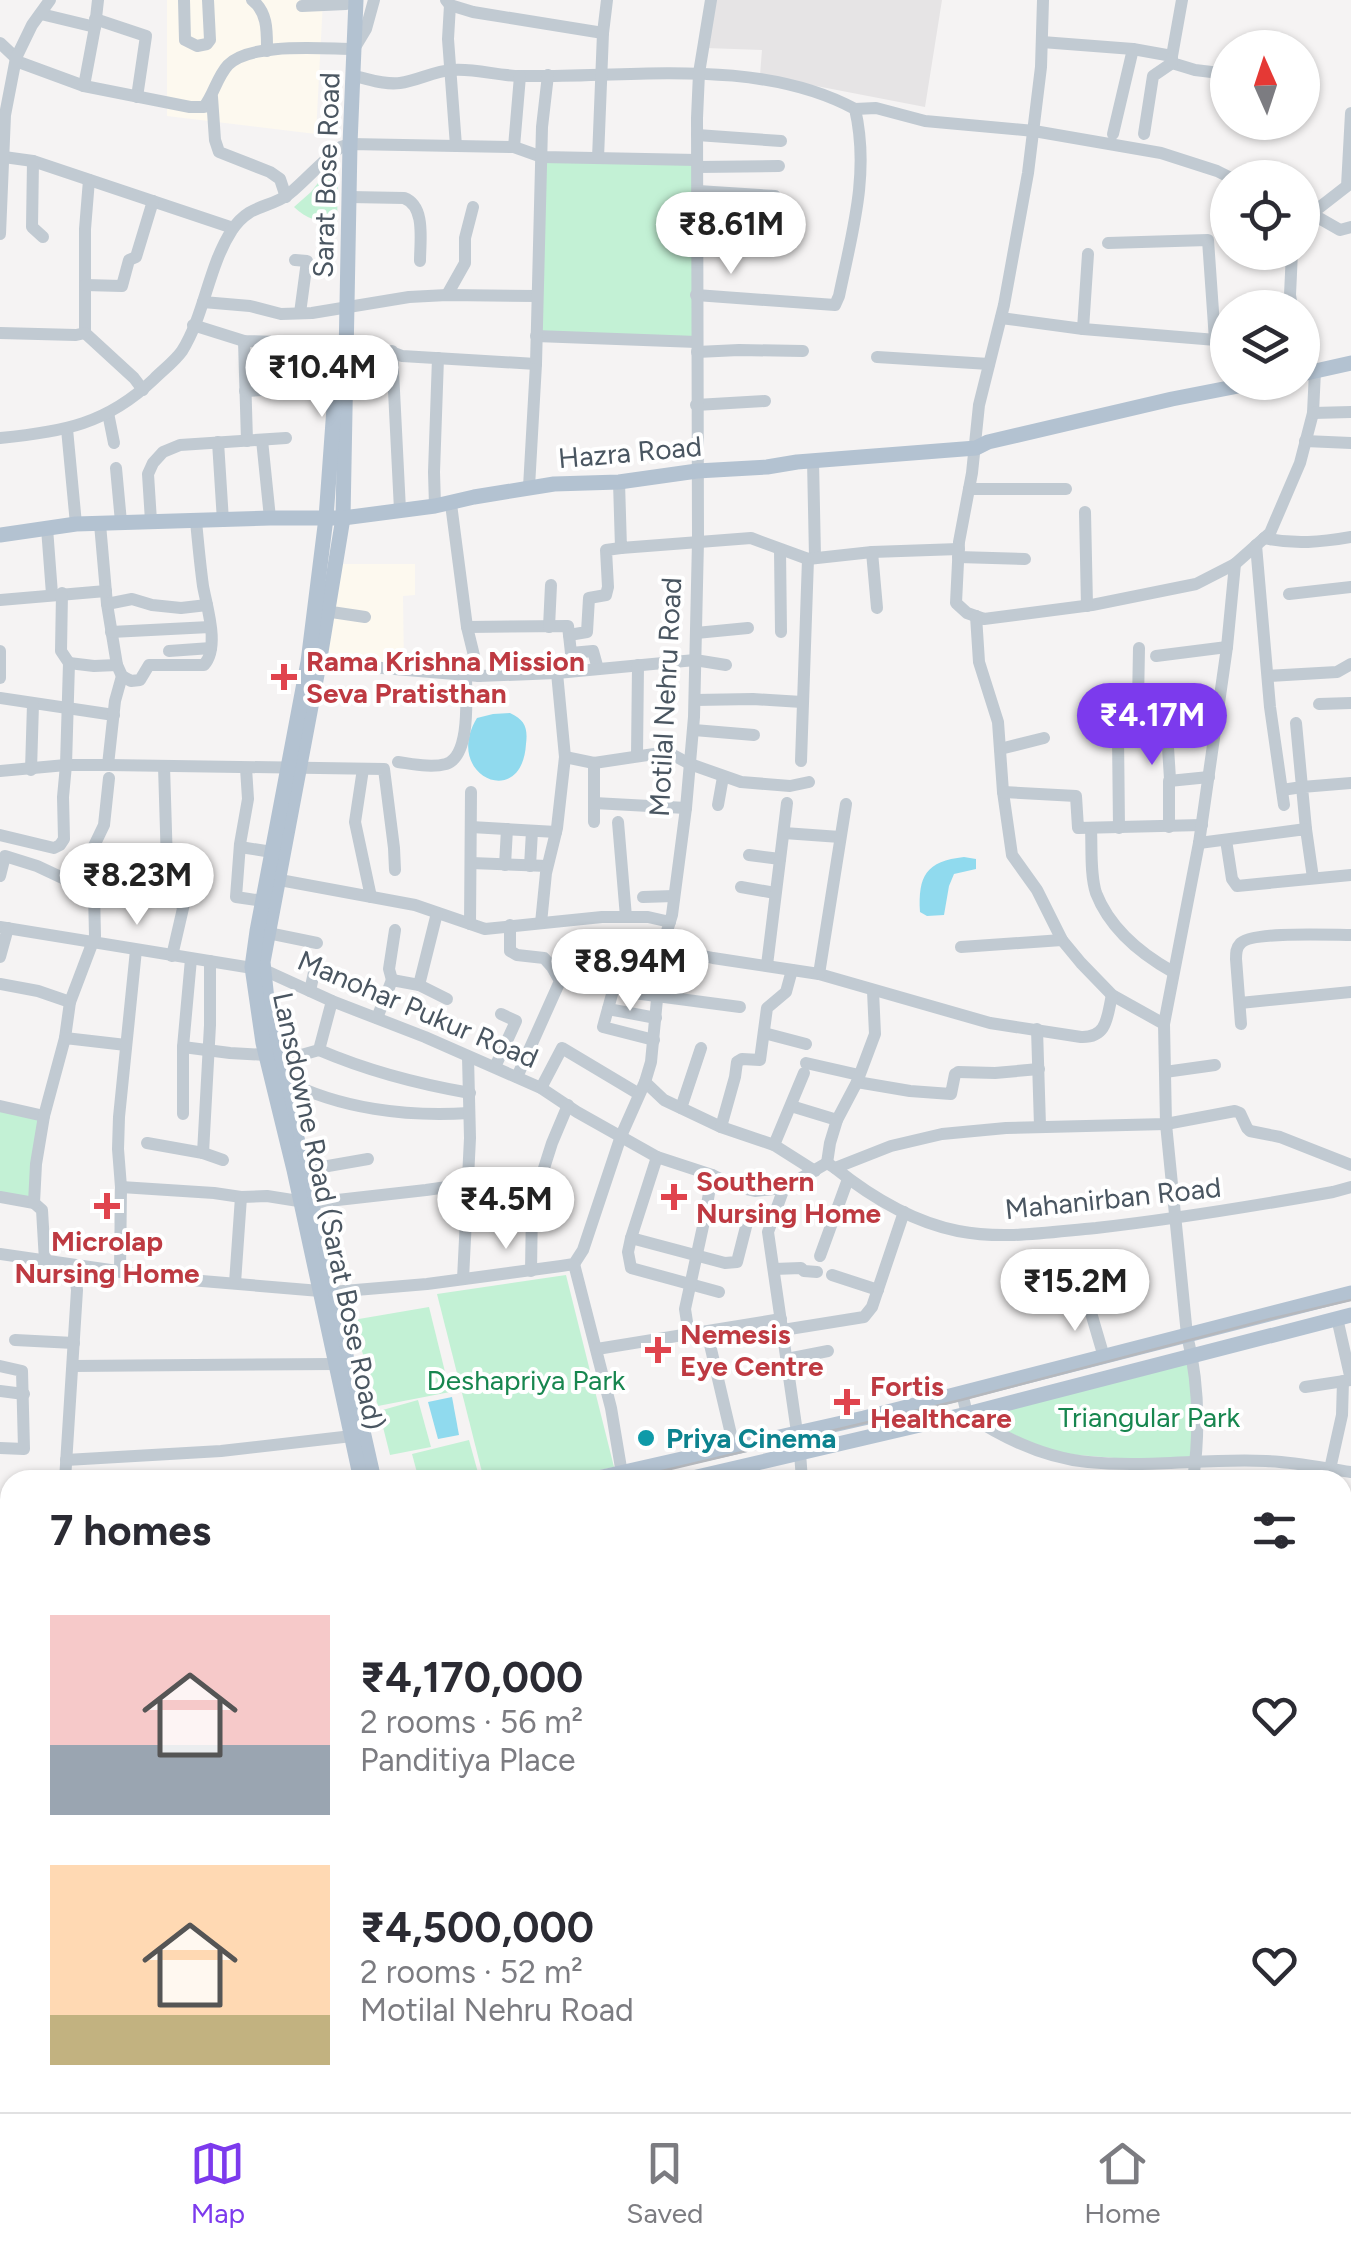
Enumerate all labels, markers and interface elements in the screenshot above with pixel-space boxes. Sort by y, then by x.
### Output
north arrow [1210,30,1320,140]
map controls [1210,30,1320,400]
street label: Sarat Bose Road [305,72,347,278]
button: locate [1210,160,1320,270]
pin: ₹8.61M [650,192,812,277]
text: ₹8.61M [678,205,784,243]
button: layers [1210,290,1320,400]
pin: ₹10.4M [241,335,403,420]
text: ₹10.4M [267,348,377,386]
street label: Hazra Road [557,429,703,475]
street label: Motilal Nehru Road [642,576,688,818]
place label: Rama Krishna Mission Seva Pratisthan [306,644,585,710]
marker: Rama Krishna Mission Seva Pratisthan [271,664,297,690]
pin: ₹4.17M [1071,683,1233,768]
text: ₹4.17M [1099,696,1205,734]
pin: ₹8.23M [56,843,218,928]
text: ₹8.23M [82,856,192,894]
pin: ₹8.94M [549,929,711,1014]
text: ₹8.94M [574,942,686,980]
street label: Manohar Pukur Road [293,943,543,1075]
street label: Lansdowne Road (Sarat Bose Road) [266,989,392,1433]
place label: Southern Nursing Home [696,1164,881,1230]
pin: ₹4.5M [436,1167,576,1252]
street label: Mahanirban Road [1003,1170,1223,1226]
text: ₹4.5M [459,1180,553,1218]
marker: Southern Nursing Home [661,1184,687,1210]
marker: Microlap Nursing Home [94,1193,120,1219]
place label: Microlap Nursing Home [14,1224,200,1290]
pin: ₹15.2M [994,1249,1156,1334]
text: ₹15.2M [1022,1262,1128,1300]
place label: Nemesis Eye Centre [680,1317,823,1383]
marker: Nemesis Eye Centre [645,1337,671,1363]
park label: Deshapriya Park [427,1363,626,1397]
place label: Fortis Healthcare [870,1369,1012,1435]
marker: Fortis Healthcare [834,1389,860,1415]
park label: Triangular Park [1058,1400,1240,1434]
place label: Priya Cinema [666,1421,836,1455]
marker: Priya Cinema [635,1427,657,1449]
icon: filters [1247,1503,1302,1558]
text: 7 homes [50,1505,211,1556]
text: ₹4,170,000 [360,1652,583,1703]
icon: home [130,1655,250,1775]
icon: heart [1247,1688,1302,1743]
text: 2 rooms · 56 m² [360,1703,583,1741]
text: Panditiya Place [360,1741,575,1779]
text: ₹4,500,000 [360,1902,594,1953]
icon: home [130,1905,250,2025]
icon: heart [1247,1938,1302,1993]
text: 2 rooms · 52 m² [360,1953,583,1991]
text: Motilal Nehru Road [360,1991,634,2029]
tab: Map [190,2136,245,2230]
tab: Saved [626,2136,703,2230]
tab: Home [1084,2136,1161,2230]

